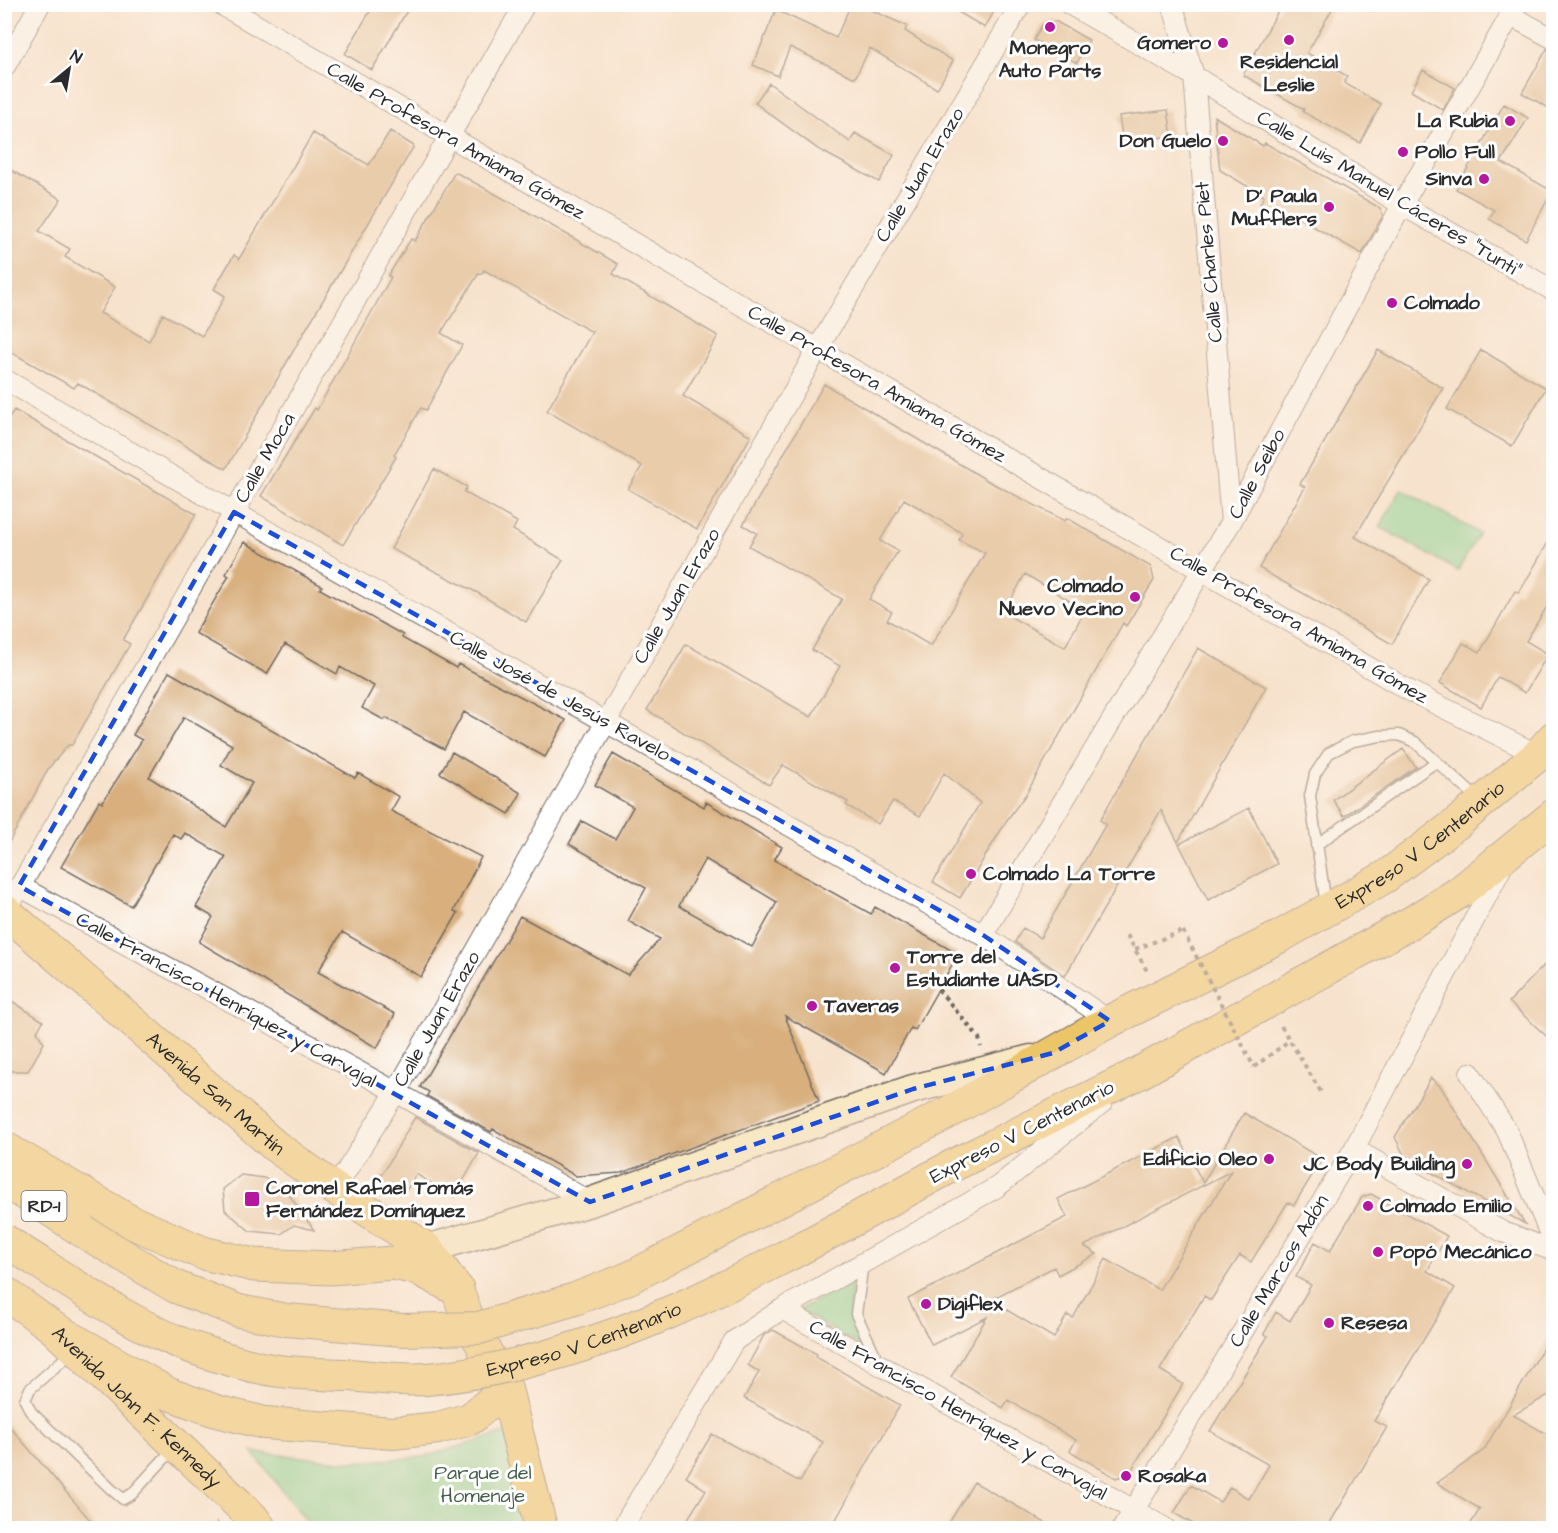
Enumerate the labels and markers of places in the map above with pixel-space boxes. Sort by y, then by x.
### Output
marker: Monegro Auto Parts [1043,20,1057,34]
place label: Gomero [1137,29,1212,57]
marker: Residencial Leslie [1282,33,1296,47]
place label: Monegro Auto Parts [999,34,1101,85]
marker: Gomero [1216,36,1230,50]
place label: Residencial Leslie [1240,48,1338,99]
place label: La Rubia [1417,107,1499,135]
marker: La Rubia [1503,114,1517,128]
place label: Don Guelo [1120,127,1212,155]
marker: Don Guelo [1216,134,1230,148]
place label: Pollo Full [1415,138,1495,166]
marker: Pollo Full [1396,145,1410,159]
place label: Sinva [1425,165,1473,193]
marker: Sinva [1477,172,1491,186]
place label: D' Paula Mufflers [1232,182,1318,233]
marker: D' Paula Mufflers [1322,200,1336,214]
place label: Colmado [1404,289,1481,317]
marker: Colmado [1385,296,1399,310]
place label: Colmado Nuevo Vecino [1000,572,1124,623]
marker: Colmado Nuevo Vecino [1128,590,1142,604]
place label: Colmado La Torre [983,860,1156,888]
marker: Colmado La Torre [964,867,978,881]
place label: Torre del Estudiante UASD [906,943,1057,994]
marker: Torre del Estudiante UASD [888,961,902,975]
place label: Taveras [823,992,899,1020]
marker: Taveras [805,999,819,1013]
place label: Edificio Oleo [1143,1145,1258,1173]
place label: JC Body Building [1302,1150,1456,1179]
marker: Edificio Oleo [1262,1152,1276,1166]
marker: JC Body Building [1460,1157,1474,1171]
place label: Coronel Rafael Tomás Fernández Domínguez [266,1174,474,1226]
marker: Coronel Rafael Tomás Fernández Domínguez [243,1190,261,1208]
place label: Colmado Emilio [1380,1192,1512,1220]
marker: Colmado Emilio [1361,1199,1375,1213]
place label: Popó Mecánico [1390,1238,1532,1266]
marker: Popó Mecánico [1371,1245,1385,1259]
place label: Digiflex [938,1290,1003,1319]
marker: Digiflex [919,1297,933,1311]
place label: Resesa [1341,1309,1408,1337]
marker: Resesa [1322,1316,1336,1330]
place label: Rosaka [1138,1462,1207,1490]
marker: Rosaka [1119,1469,1133,1483]

